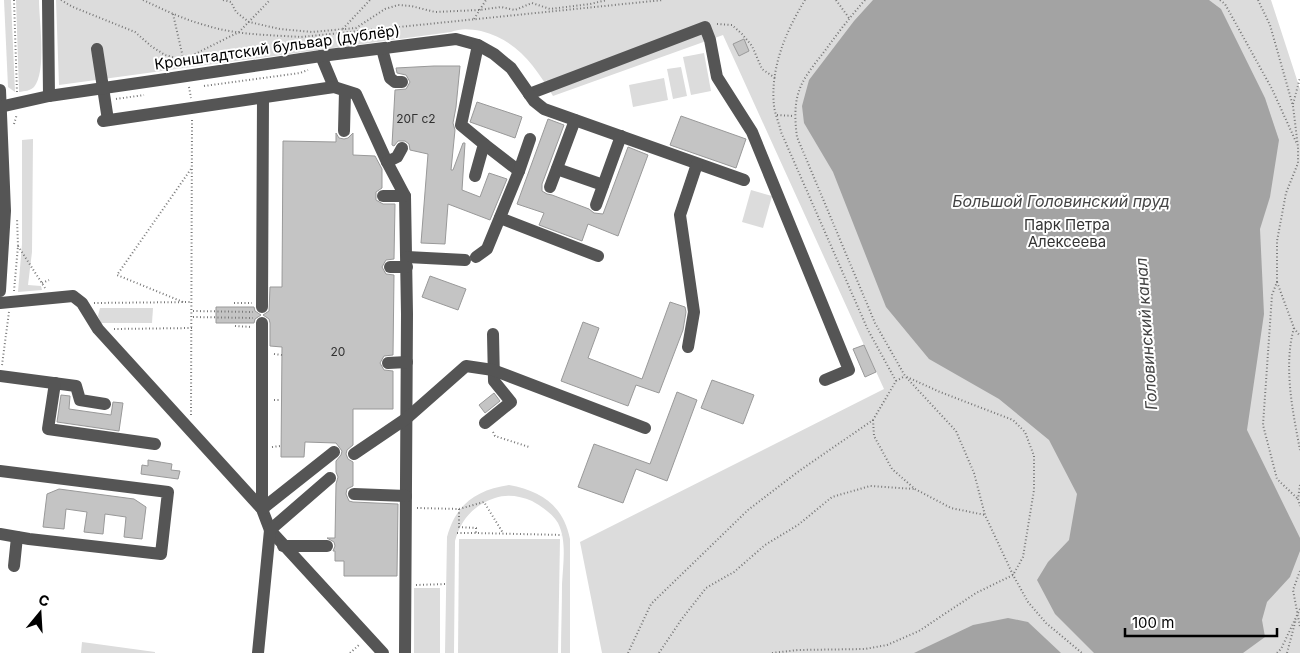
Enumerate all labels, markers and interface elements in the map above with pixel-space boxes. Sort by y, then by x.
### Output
street label: Кронштадтский бульвар (дублёр) [153,20,401,74]
house number: 20Г с2 [396,111,436,126]
water label: Большой Головинский пруд [952,191,1170,211]
park label: Парк Петра Алексеева [1024,215,1110,251]
water label: Головинский канал [1131,257,1161,411]
house number: 20 [331,344,345,359]
north arrow [15,588,65,638]
text: С [37,590,52,610]
scale bar [1125,606,1278,638]
text: 100 m [1132,613,1174,632]

